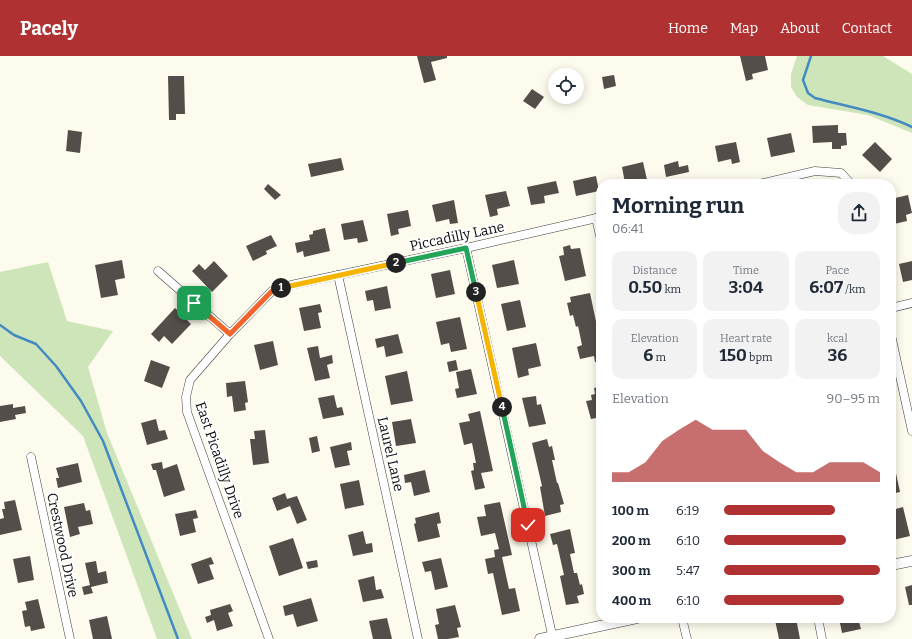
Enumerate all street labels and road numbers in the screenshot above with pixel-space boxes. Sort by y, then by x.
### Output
street label: Piccadilly Lane [408,218,506,255]
street label: East Picadilly Drive [192,399,248,521]
street label: Laurel Lane [374,415,407,493]
street label: Crestwood Drive [43,491,82,599]

